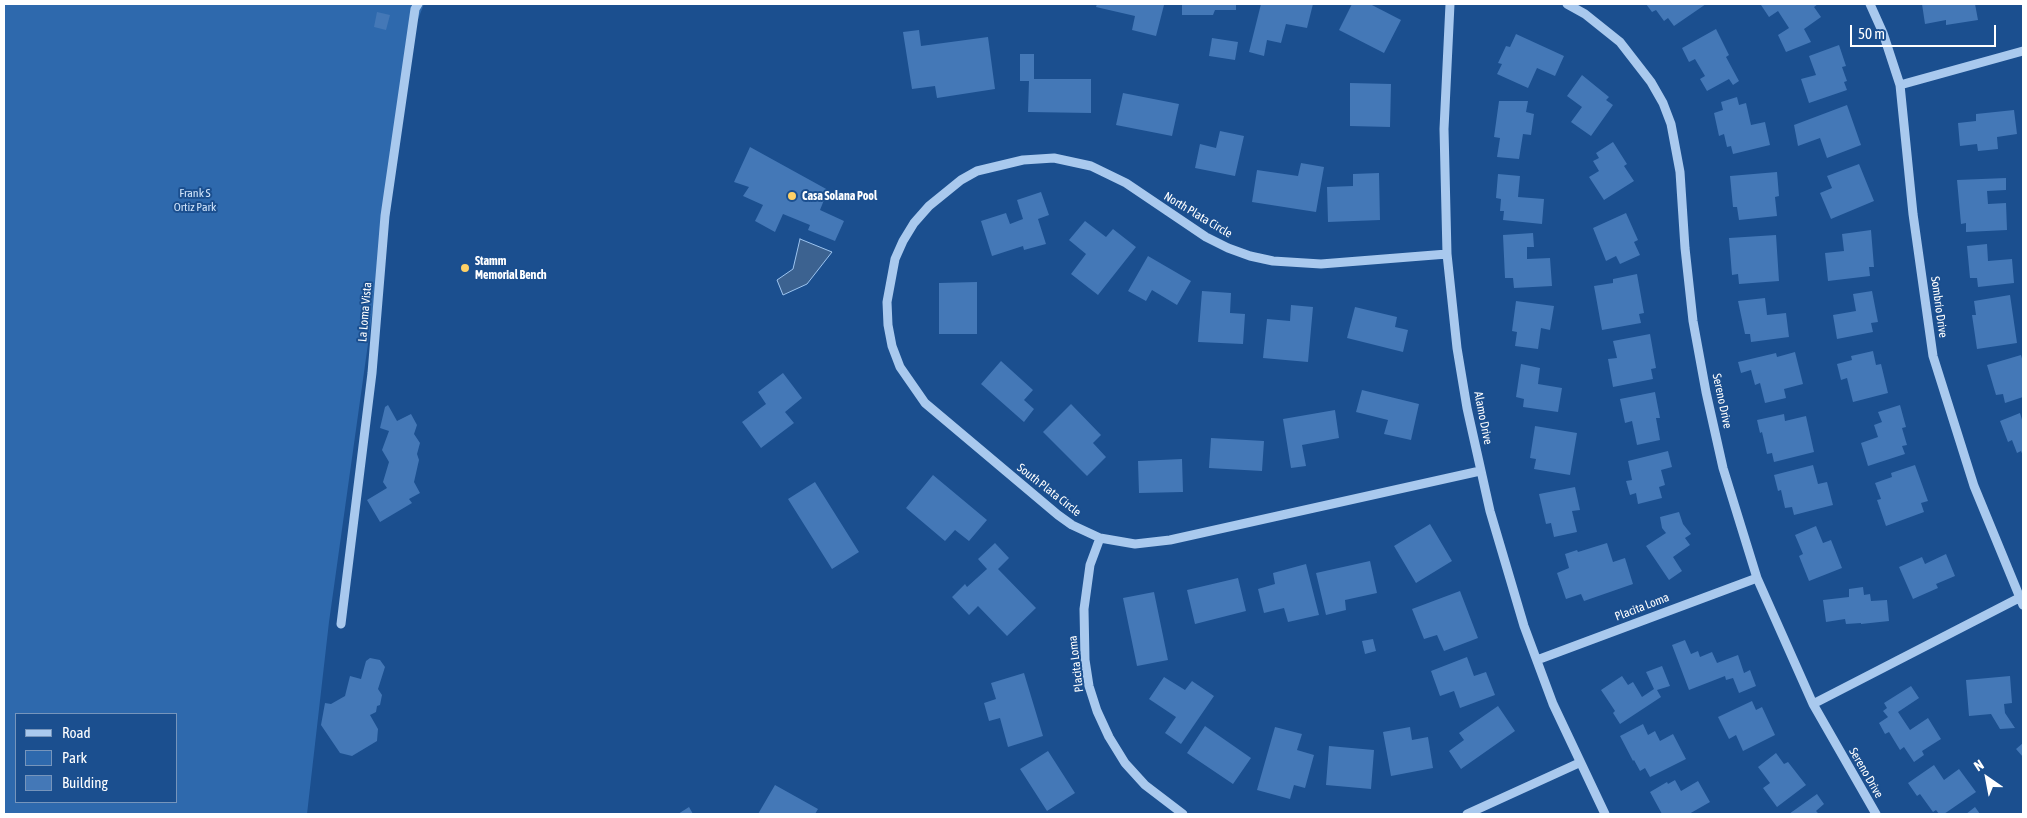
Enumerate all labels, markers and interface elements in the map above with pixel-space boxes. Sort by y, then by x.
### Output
scale bar [1852,15,1998,47]
text: 50 m [1858,25,1885,42]
park label: Frank S Ortiz Park [174,186,216,214]
place label: Casa Solana Pool [802,189,877,203]
street label: North Plata Circle [1161,189,1235,241]
marker: Casa Solana Pool [786,190,798,202]
place label: Stamm Memorial Bench [475,254,547,282]
marker: Stamm Memorial Bench [459,262,471,274]
street label: Sombrio Drive [1928,275,1950,339]
street label: La Loma Vista [355,282,375,342]
street label: Sereno Drive [1709,372,1735,430]
street label: Alamo Drive [1471,390,1495,446]
street label: South Plata Circle [1014,461,1084,519]
street label: Placita Loma [1613,590,1671,624]
street label: Placita Loma [1065,635,1087,693]
legend [15,713,178,803]
text: Road [62,724,91,741]
street label: Sereno Drive [1846,745,1886,801]
text: Park [62,749,87,766]
north arrow [1962,753,2012,803]
text: N [1971,756,1987,774]
text: Building [62,774,108,791]

